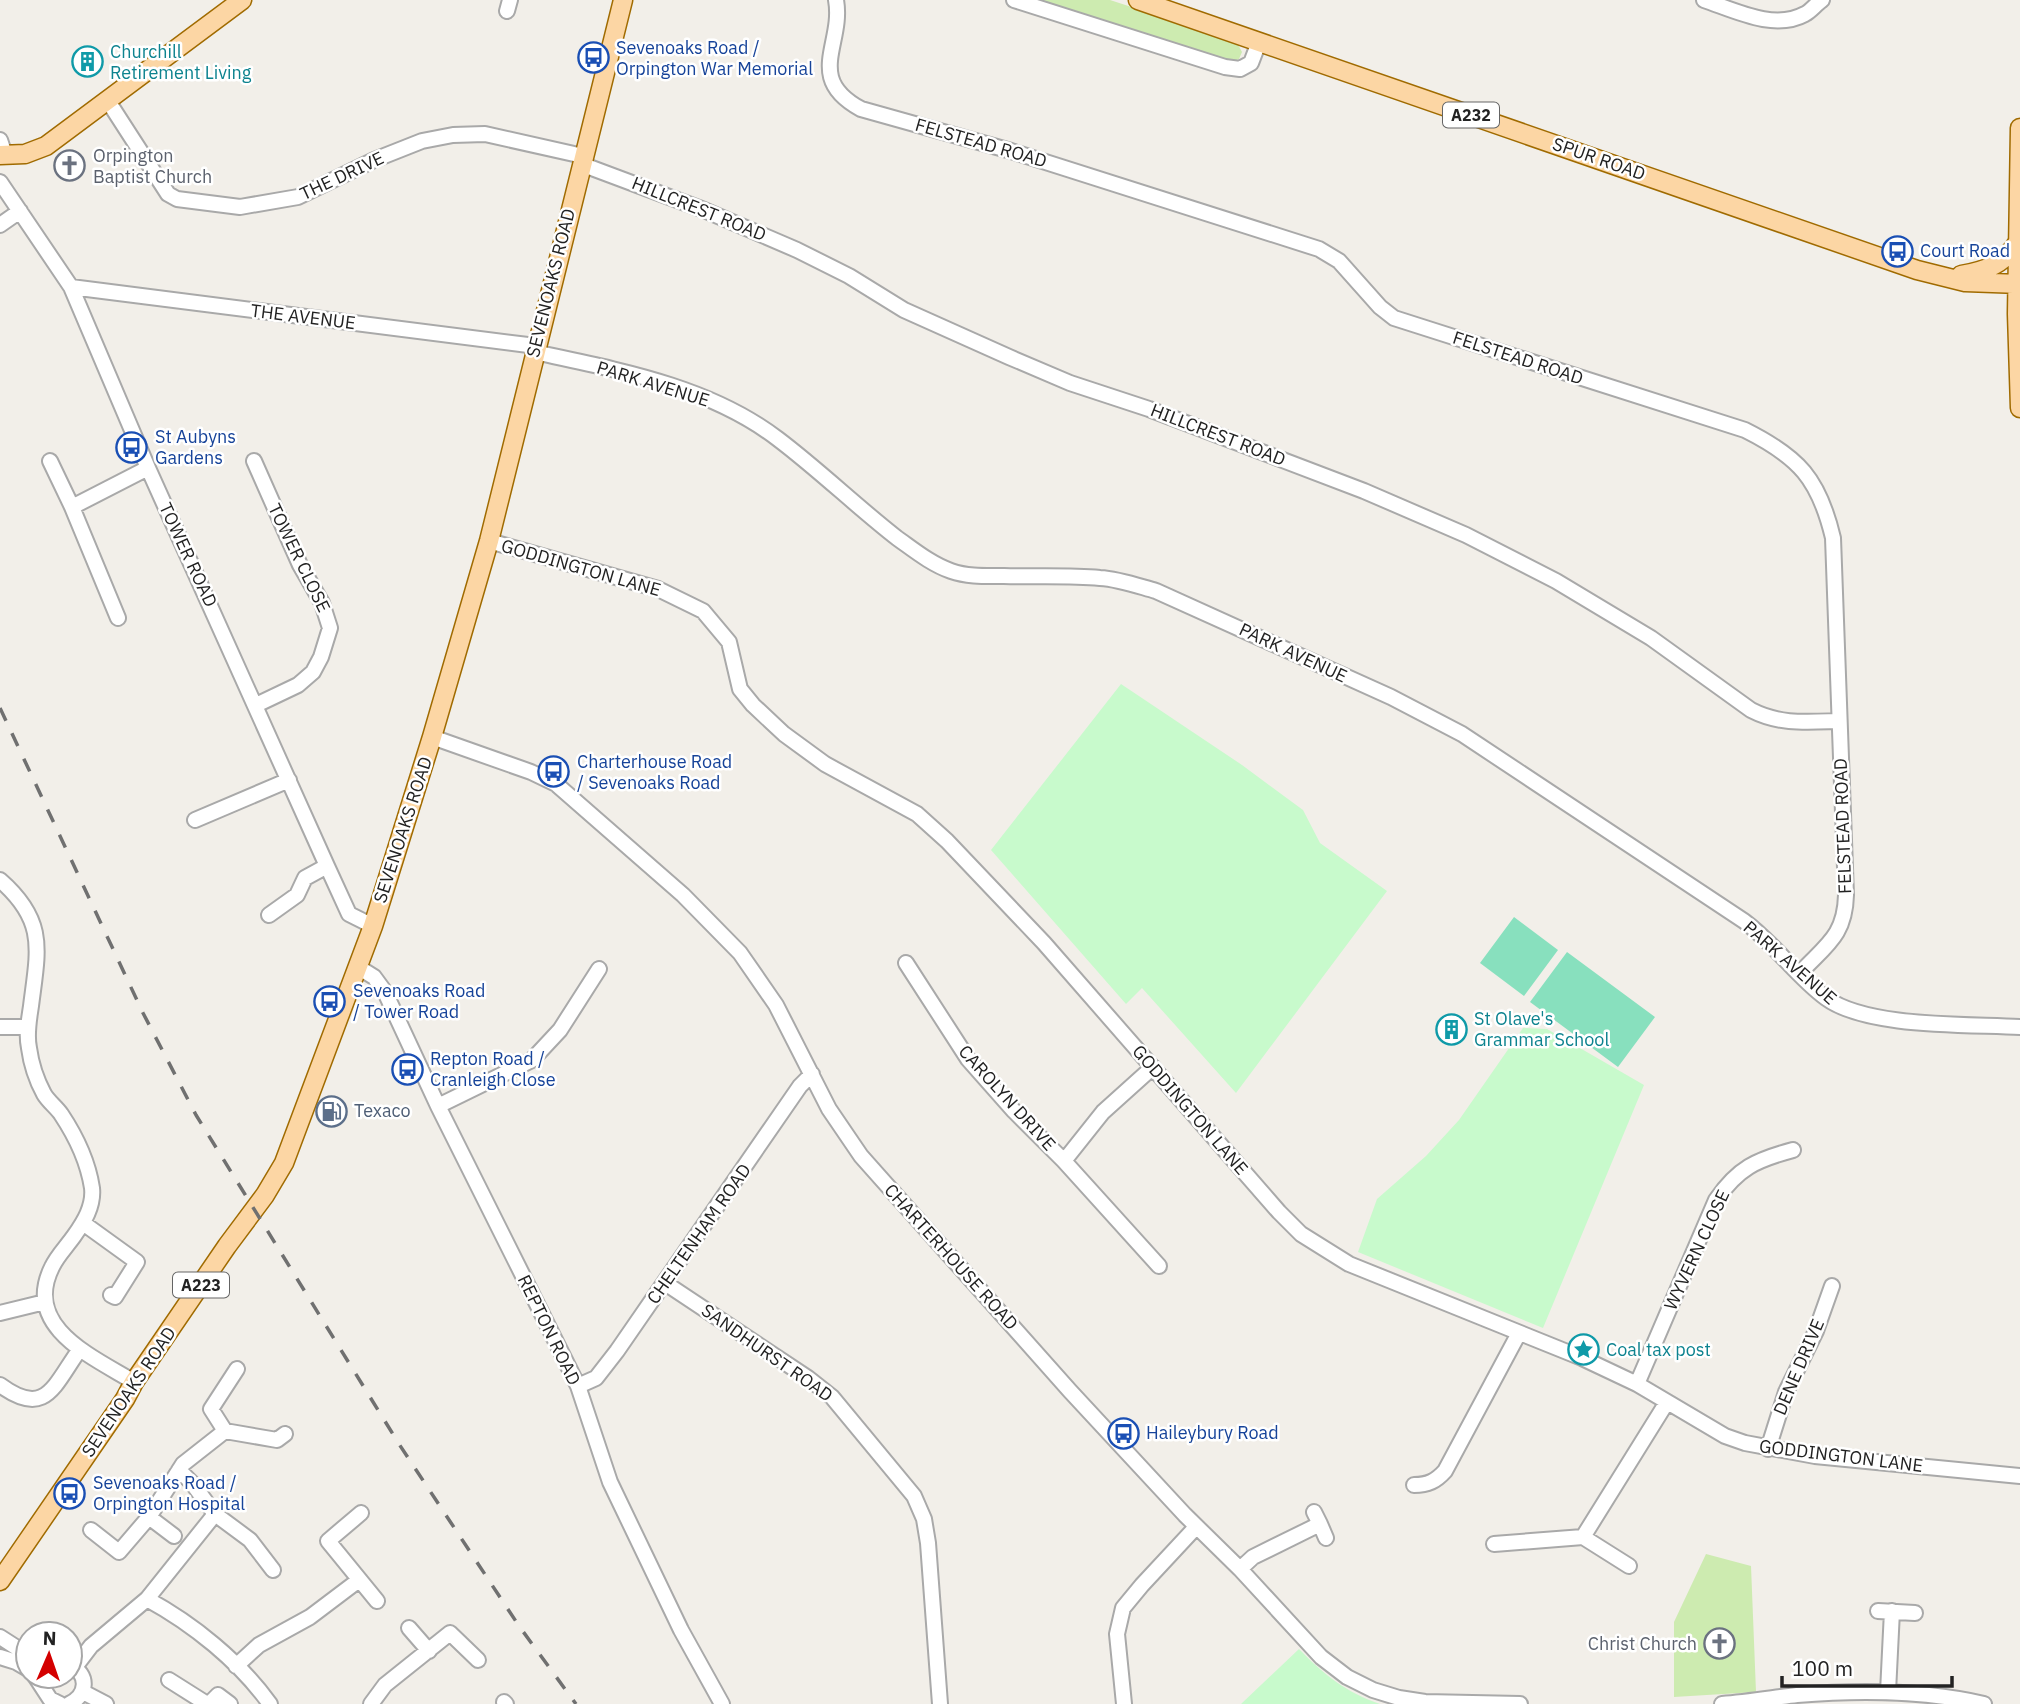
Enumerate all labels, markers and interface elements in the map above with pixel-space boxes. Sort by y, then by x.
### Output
place label: Sevenoaks Road / Orpington War Memorial [616,36,813,80]
place label: Churchill Retirement Living [110,40,252,84]
bus stop icon: Sevenoaks Road / Orpington War Memorial [576,41,610,75]
building icon: Churchill Retirement Living [70,45,104,79]
road number: A232 [1443,102,1499,127]
street label: FELSTEAD ROAD [913,113,1050,172]
street label: SPUR ROAD [1550,132,1649,185]
place label: Orpington Baptist Church [93,144,212,188]
street label: THE DRIVE [296,146,387,205]
church icon: Orpington Baptist Church [53,149,87,183]
street label: HILLCREST ROAD [629,171,770,246]
street label: SEVENOAKS ROAD [521,206,580,360]
bus stop icon: Court Road [1880,234,1914,268]
place label: Court Road [1920,239,2010,262]
street label: THE AVENUE [249,299,357,334]
street label: FELSTEAD ROAD [1450,326,1586,389]
street label: PARK AVENUE [594,355,712,412]
street label: HILLCREST ROAD [1147,398,1289,471]
place label: St Aubyns Gardens [155,425,236,469]
bus stop icon: St Aubyns Gardens [115,430,149,464]
street label: TOWER ROAD [154,499,223,611]
street label: TOWER CLOSE [263,500,336,616]
street label: GODDINGTON LANE [499,534,664,601]
street label: PARK AVENUE [1236,618,1351,688]
place label: Charterhouse Road / Sevenoaks Road [577,750,732,794]
street label: SEVENOAKS ROAD [368,754,437,906]
bus stop icon: Charterhouse Road / Sevenoaks Road [537,755,571,789]
street label: FELSTEAD ROAD [1829,758,1856,894]
street label: PARK AVENUE [1739,916,1842,1010]
place label: Sevenoaks Road / Tower Road [353,979,485,1023]
bus stop icon: Sevenoaks Road / Tower Road [313,984,347,1018]
place label: St Olave's Grammar School [1474,1007,1609,1051]
building icon: St Olave's Grammar School [1434,1012,1468,1046]
street label: CAROLYN DRIVE [954,1040,1061,1155]
street label: GODDINGTON LANE [1128,1040,1253,1179]
place label: Repton Road / Cranleigh Close [430,1047,556,1091]
bus stop icon: Repton Road / Cranleigh Close [390,1052,424,1086]
fuel station icon: Texaco [314,1094,348,1128]
place label: Texaco [354,1099,411,1122]
street label: CHELTENHAM ROAD [641,1159,756,1308]
street label: CHARTERHOUSE ROAD [880,1179,1023,1335]
street label: WYVERN CLOSE [1659,1186,1734,1314]
street label: REPTON ROAD [513,1271,586,1389]
road number: A223 [173,1273,229,1298]
street label: SANDHURST ROAD [697,1299,838,1407]
street label: DENE DRIVE [1768,1315,1829,1418]
street label: SEVENOAKS ROAD [76,1322,181,1461]
place icon: Coal tax post [1566,1333,1600,1367]
place label: Coal tax post [1606,1338,1711,1361]
bus stop icon: Haileybury Road [1106,1416,1140,1450]
place label: Haileybury Road [1146,1421,1279,1444]
street label: GODDINGTON LANE [1758,1434,1924,1477]
place label: Sevenoaks Road / Orpington Hospital [93,1471,245,1515]
bus stop icon: Sevenoaks Road / Orpington Hospital [53,1476,87,1510]
north arrow [14,1620,84,1690]
text: N [42,1626,57,1650]
church icon: Christ Church [1703,1627,1737,1661]
place label: Christ Church [1588,1632,1697,1655]
scale bar [1782,1644,1952,1688]
text: 100 m [1792,1654,1853,1682]

